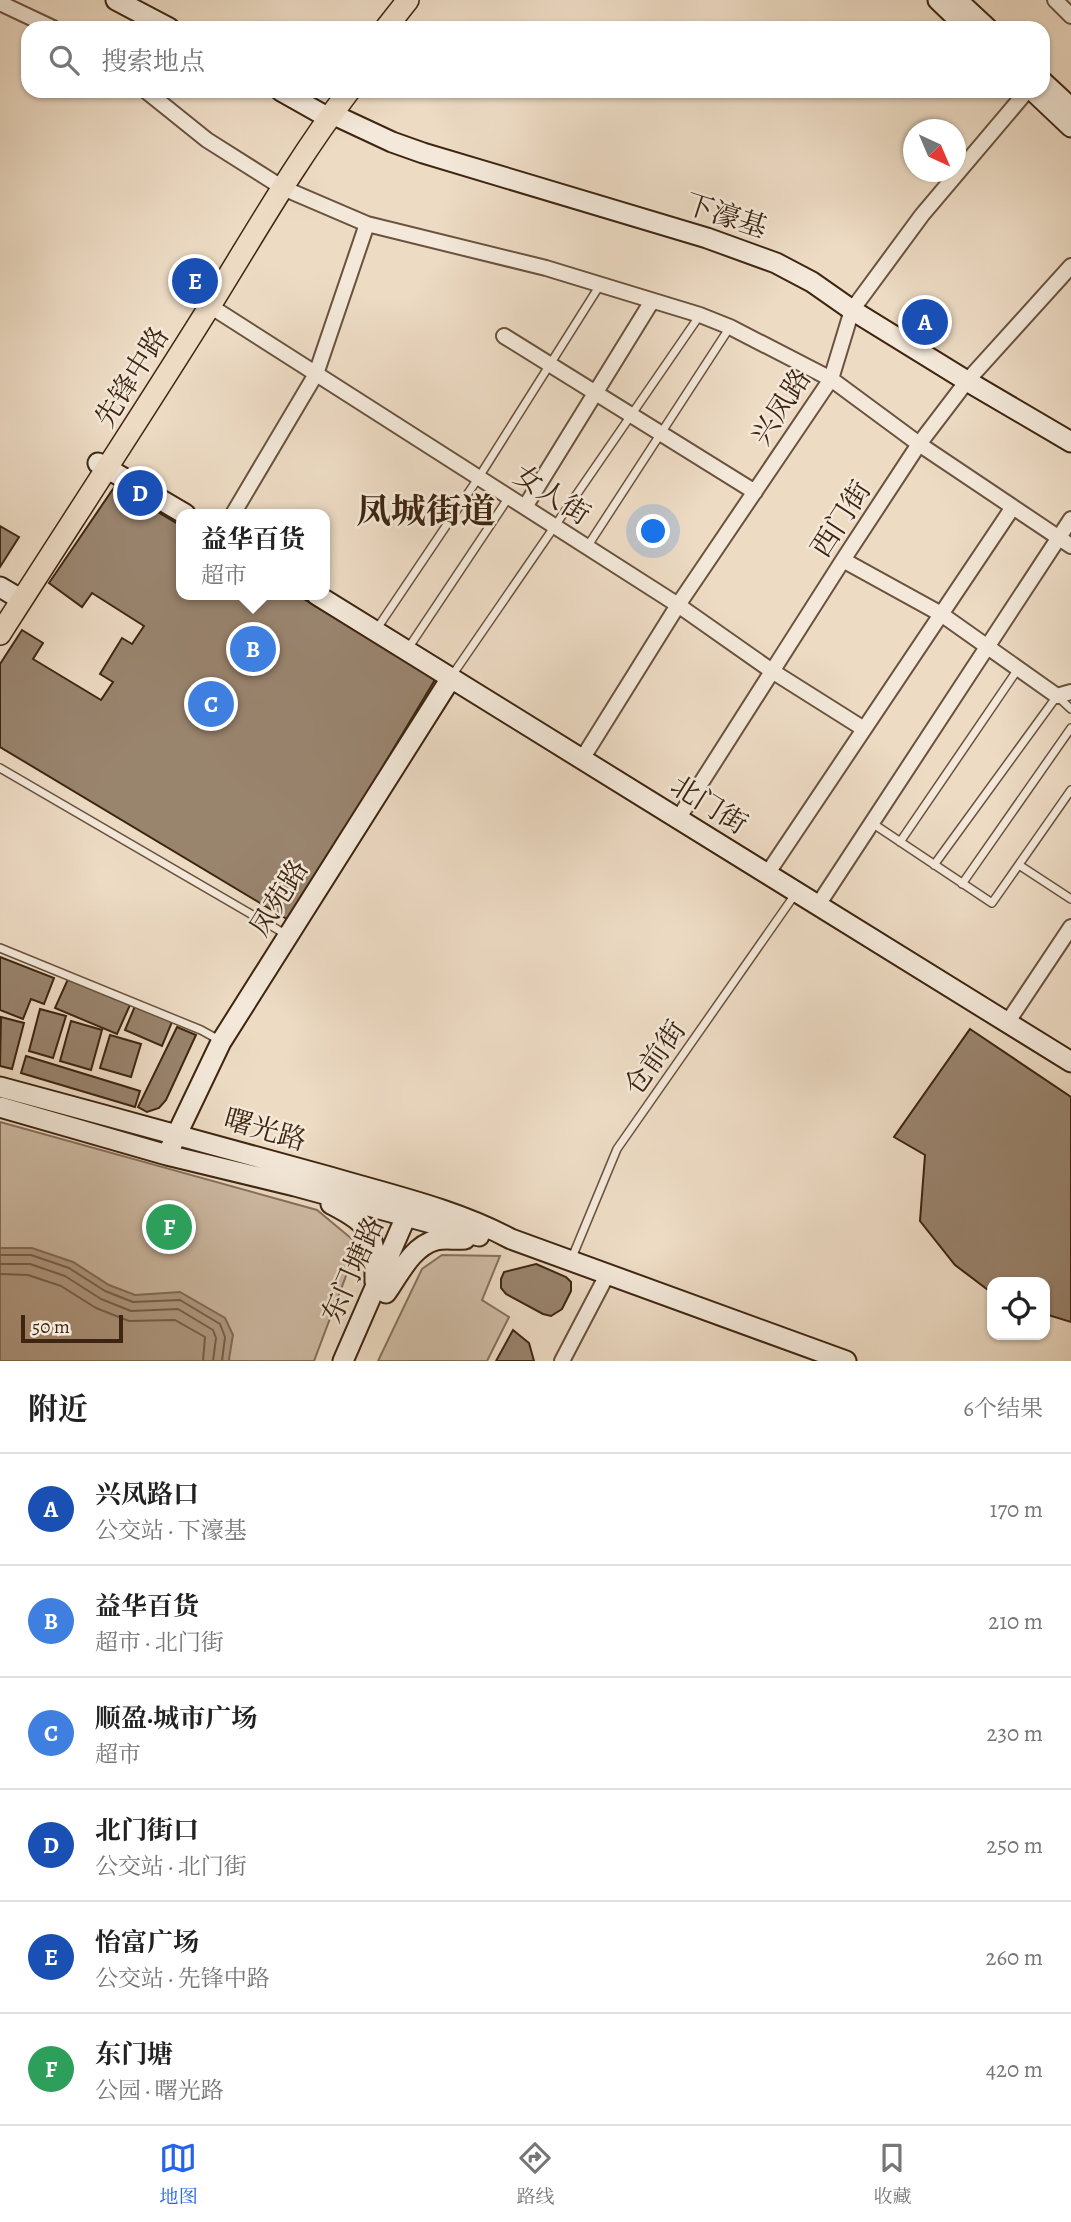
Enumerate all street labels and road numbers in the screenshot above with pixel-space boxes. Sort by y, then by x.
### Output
street label: 下濠基 [680,185,772,247]
street label: 先锋中路 [86,319,178,435]
street label: 兴凤路 [742,361,820,453]
street label: 女人街 [506,456,598,534]
street label: 西门街 [802,473,880,565]
street label: 北门街 [663,767,755,843]
street label: 凤苑路 [241,852,317,944]
street label: 仓前街 [615,1013,695,1103]
street label: 曙光路 [219,1100,311,1160]
street label: 东门塘路 [313,1211,393,1329]

